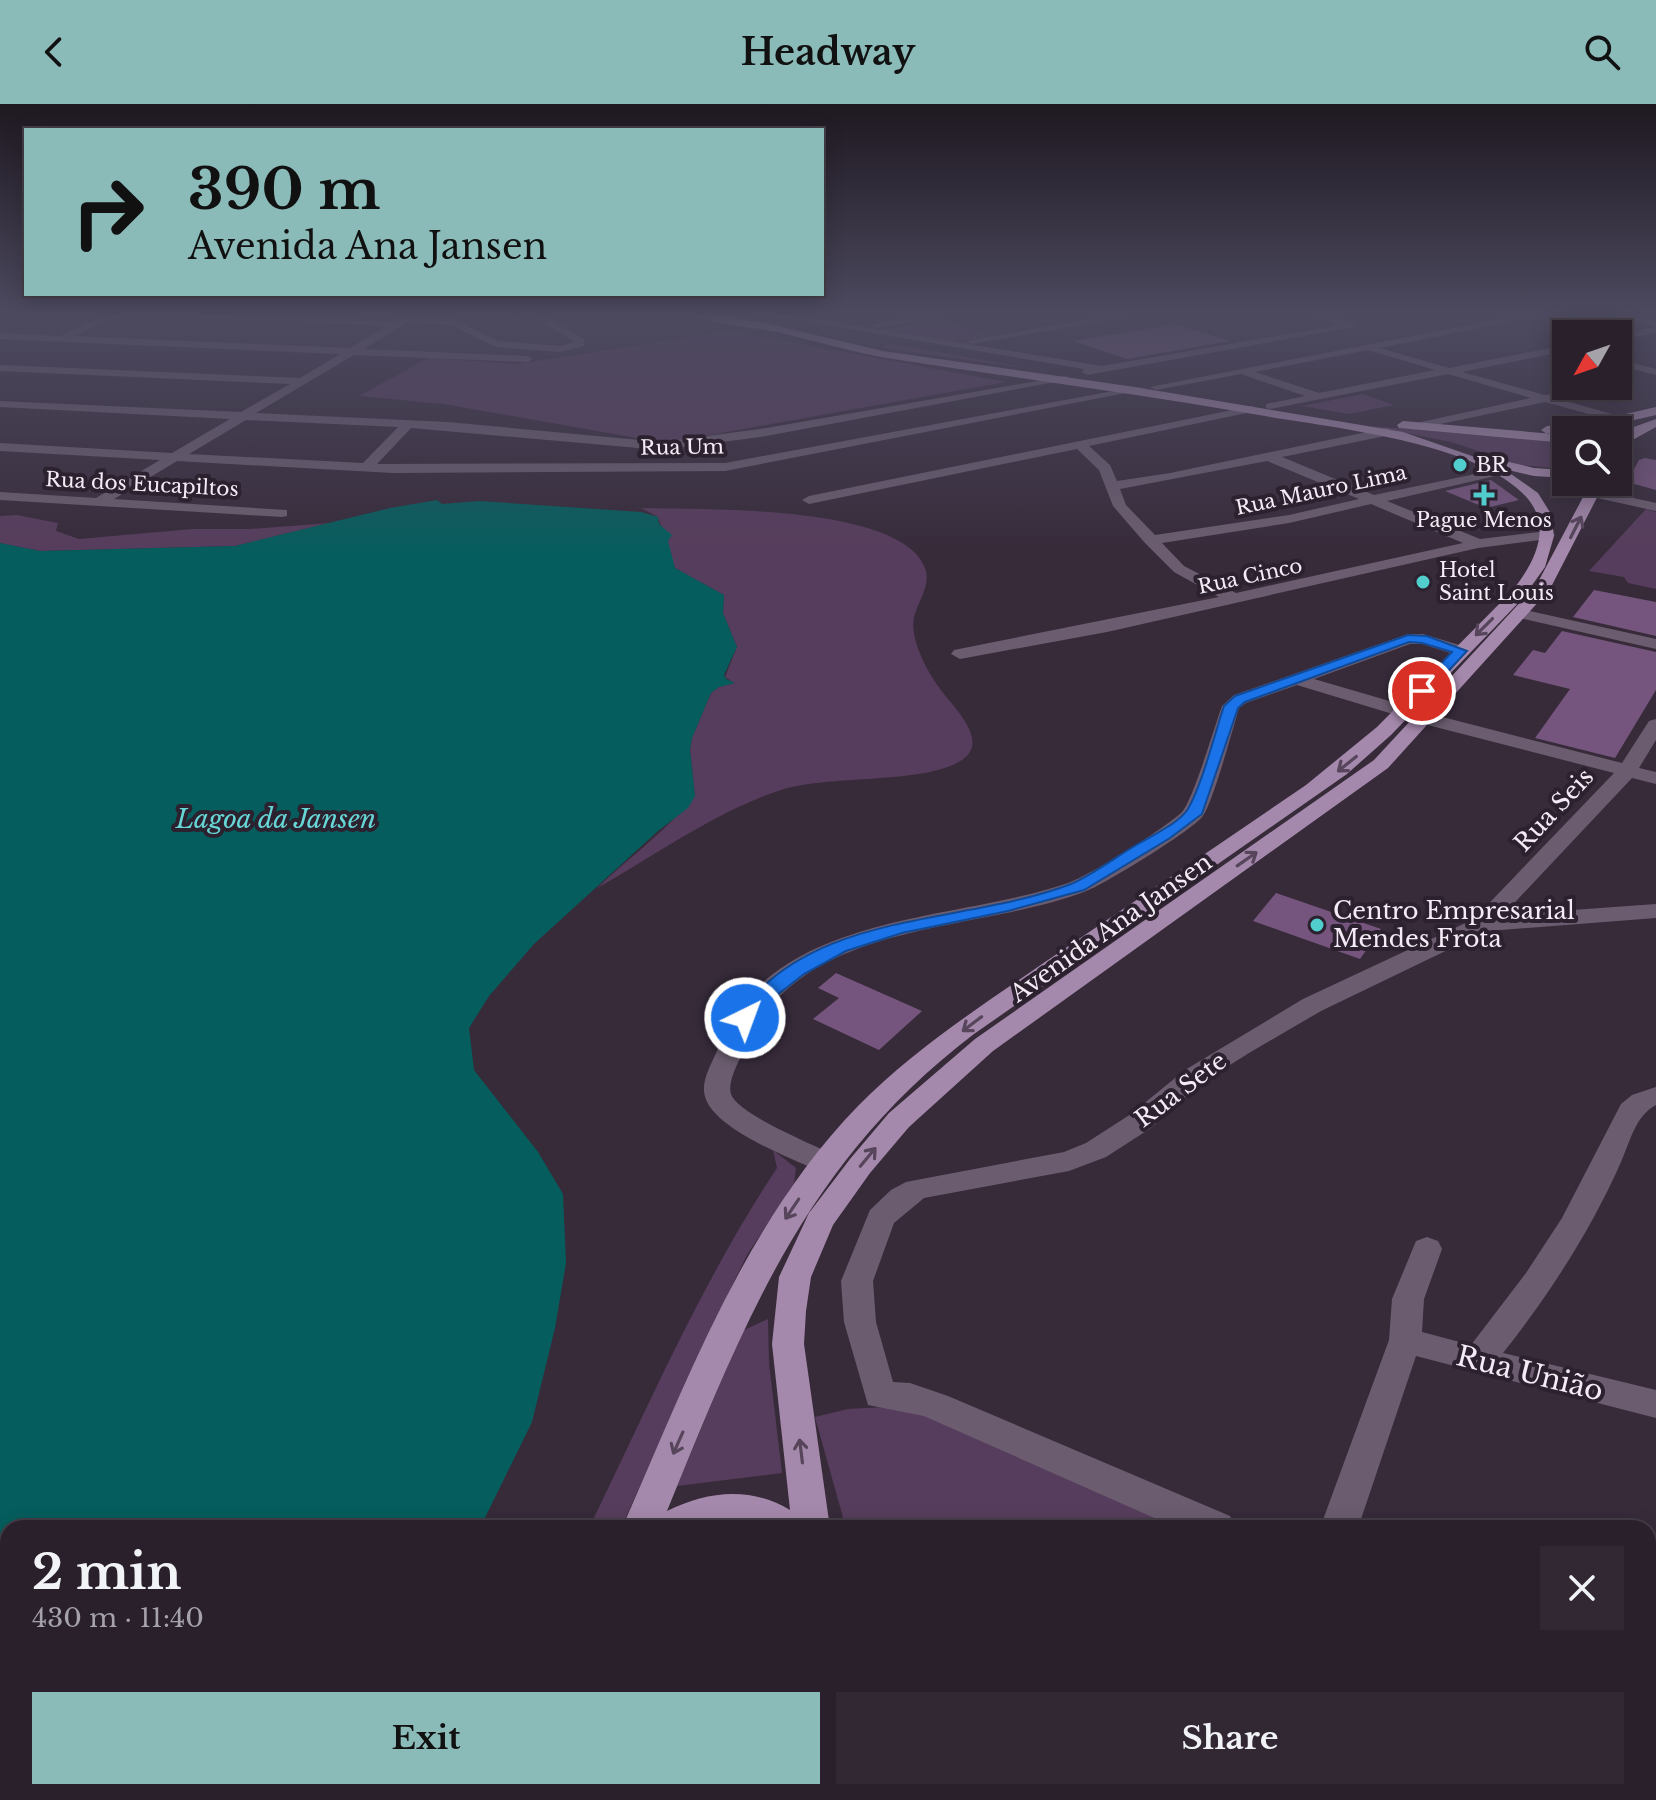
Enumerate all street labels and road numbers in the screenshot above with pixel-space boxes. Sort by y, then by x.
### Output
street label: Rua Um [640,434,725,460]
street label: Rua Mauro Lima [1233,460,1410,520]
street label: Rua dos Eucapiltos [45,467,239,501]
street label: Rua Cinco [1196,553,1304,599]
street label: Rua Seis [1508,762,1599,857]
street label: Avenida Ana Jansen [1003,847,1217,1009]
street label: Rua Sete [1129,1046,1232,1133]
street label: Rua União [1453,1338,1607,1409]

